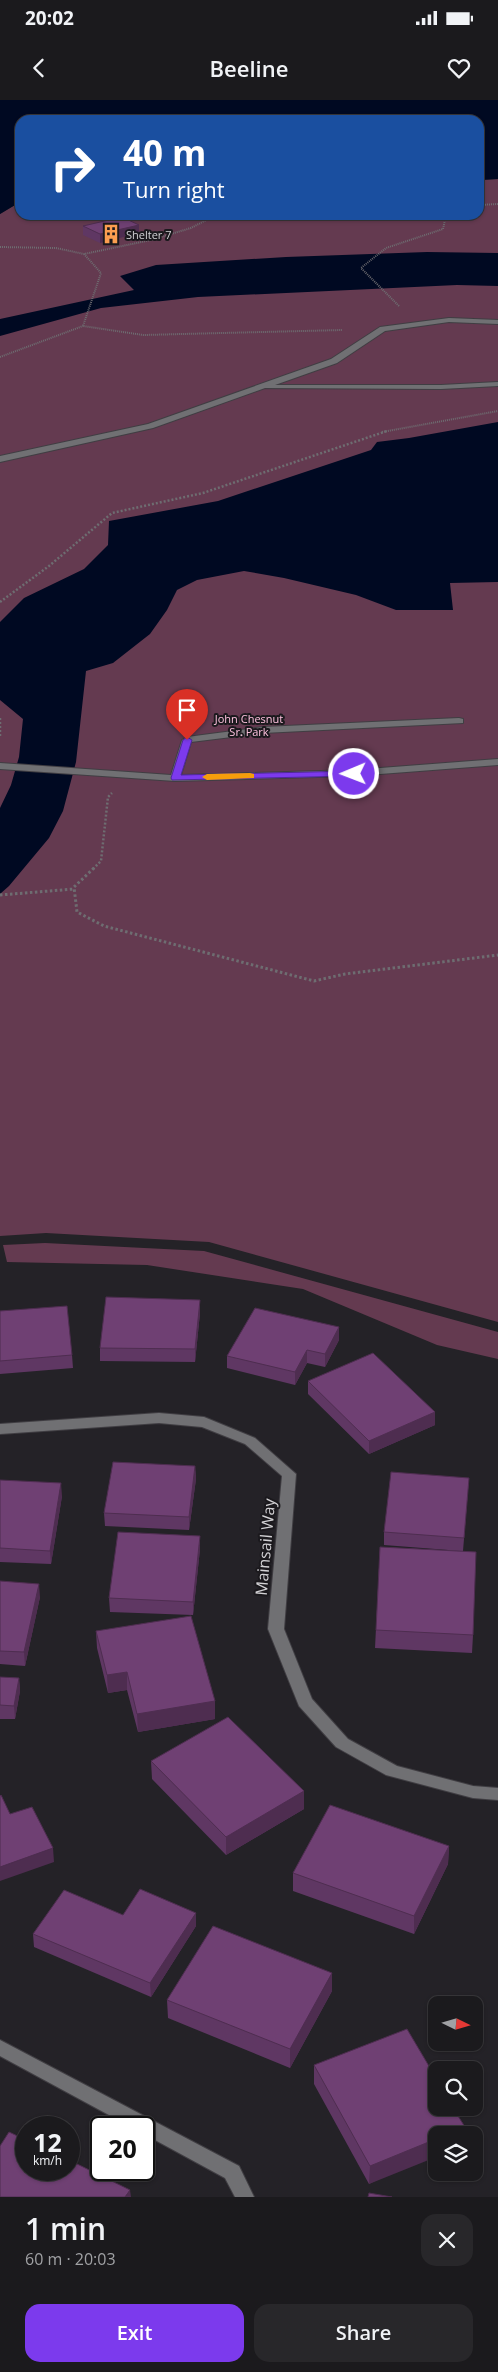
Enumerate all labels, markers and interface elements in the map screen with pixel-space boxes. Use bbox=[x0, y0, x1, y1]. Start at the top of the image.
text: 20:02 bbox=[25, 5, 74, 31]
text: Beeline bbox=[210, 53, 288, 83]
icon: back bbox=[25, 54, 53, 82]
icon: heart bbox=[445, 54, 473, 82]
text: 40 m bbox=[123, 129, 206, 176]
icon: right bbox=[40, 135, 105, 200]
text: Turn right bbox=[123, 174, 225, 204]
building icon: Shelter 7 bbox=[100, 223, 122, 245]
place label: Shelter 7 bbox=[126, 227, 171, 242]
pin bbox=[166, 689, 208, 740]
icon: arrive bbox=[173, 696, 201, 724]
park label: John Chesnut Sr. Park bbox=[214, 711, 283, 739]
position arrow bbox=[327, 747, 379, 799]
street label: Mainsail Way bbox=[250, 1496, 280, 1597]
north arrow bbox=[428, 1996, 482, 2051]
map controls bbox=[428, 1996, 483, 2181]
button: search bbox=[428, 2061, 483, 2116]
speed limit sign: 20 bbox=[90, 2116, 155, 2181]
text: 12 bbox=[33, 2125, 62, 2159]
button: layers bbox=[428, 2126, 483, 2181]
text: km/h bbox=[33, 2152, 62, 2169]
text: 1 min bbox=[25, 2208, 106, 2249]
button: close bbox=[421, 2214, 473, 2266]
text: 60 m · 20:03 bbox=[25, 2248, 116, 2270]
button: Exit bbox=[25, 2304, 244, 2362]
button: Share bbox=[254, 2304, 473, 2362]

